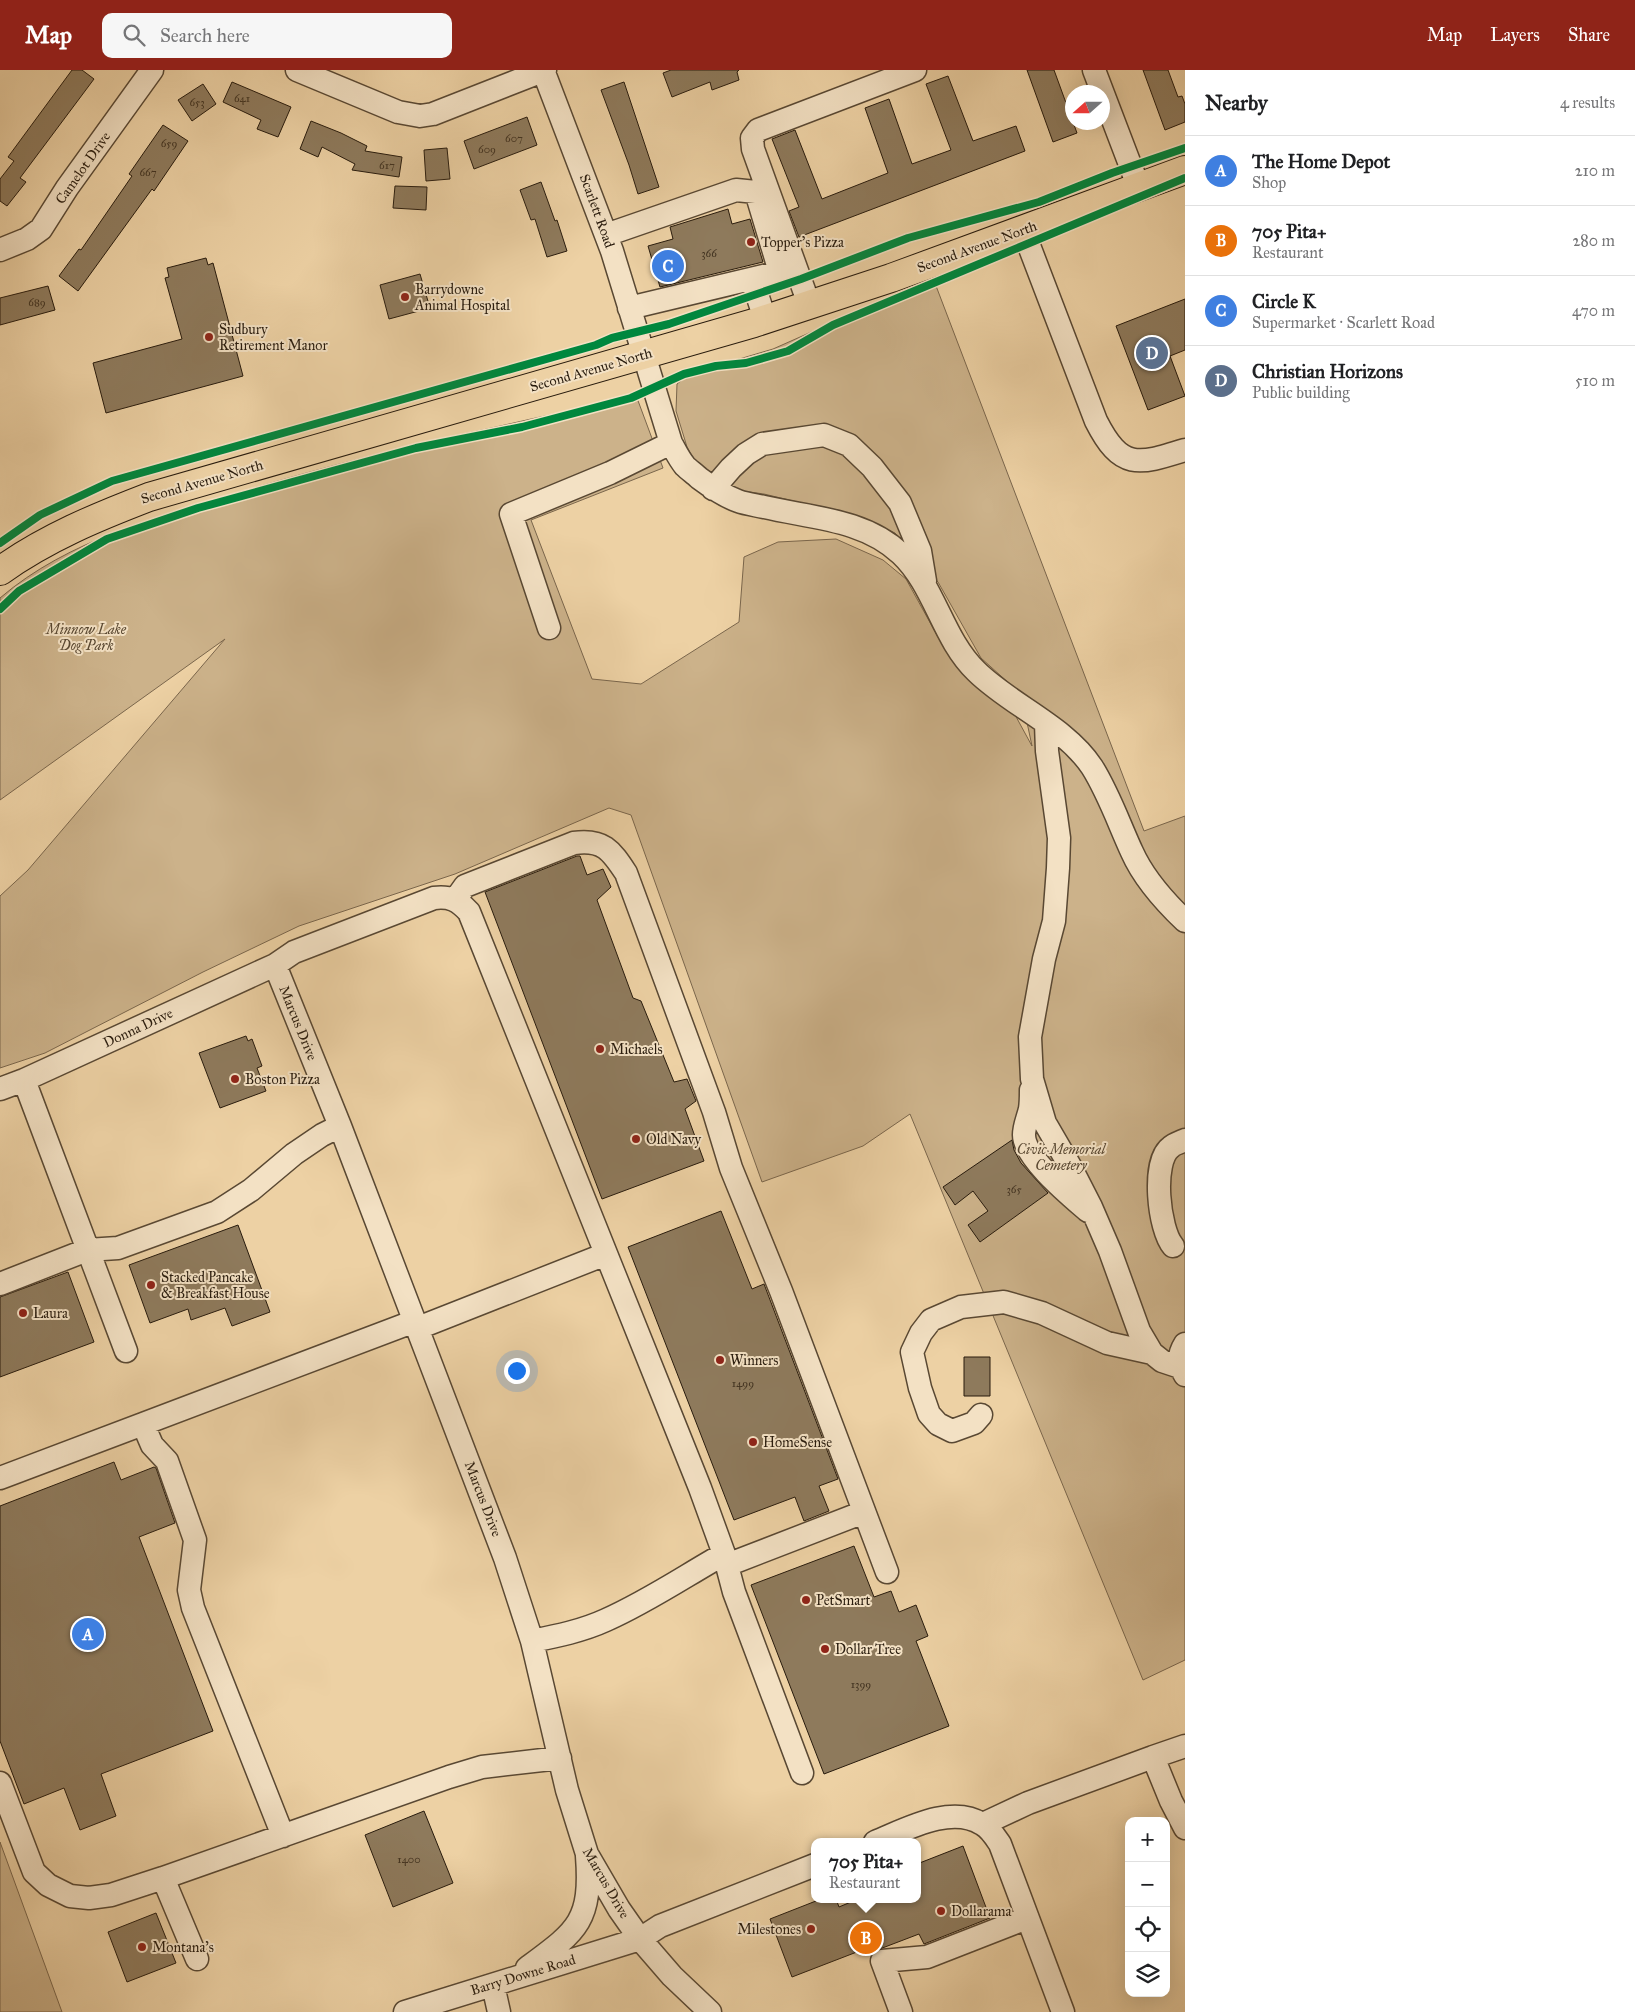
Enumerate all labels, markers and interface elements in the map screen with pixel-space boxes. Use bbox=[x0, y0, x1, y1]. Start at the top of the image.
search box bbox=[102, 13, 452, 58]
text: Map bbox=[25, 20, 72, 50]
icon: search bbox=[120, 21, 148, 49]
text: Search here bbox=[160, 24, 250, 47]
text: Map bbox=[1427, 24, 1462, 46]
text: Layers bbox=[1490, 24, 1540, 46]
text: Share bbox=[1568, 24, 1610, 46]
north arrow bbox=[1065, 85, 1110, 130]
text: Nearby bbox=[1205, 90, 1268, 116]
house number: 641 bbox=[234, 92, 250, 105]
text: 4 results bbox=[1560, 93, 1615, 112]
house number: 653 bbox=[189, 96, 205, 109]
street label: Camelot Drive bbox=[52, 128, 114, 207]
house number: 607 bbox=[505, 132, 523, 145]
house number: 659 bbox=[161, 137, 177, 150]
house number: 609 bbox=[478, 143, 496, 156]
text: The Home Depot bbox=[1252, 150, 1390, 173]
house number: 617 bbox=[379, 159, 395, 172]
text: A bbox=[1216, 161, 1226, 180]
text: 210 m bbox=[1575, 161, 1615, 180]
house number: 667 bbox=[139, 166, 157, 179]
street label: Scarlett Road bbox=[576, 172, 618, 250]
text: Shop bbox=[1252, 173, 1286, 192]
street label: Second Avenue North bbox=[915, 217, 1039, 277]
text: 705 Pita+ bbox=[1252, 220, 1326, 243]
text: B bbox=[1216, 231, 1226, 250]
text: 280 m bbox=[1572, 231, 1615, 250]
place label: Topper's Pizza bbox=[761, 234, 844, 251]
marker: Topper's Pizza bbox=[745, 236, 757, 248]
text: Restaurant bbox=[1252, 243, 1324, 262]
pin: C bbox=[652, 247, 684, 285]
house number: 366 bbox=[701, 247, 717, 260]
place label: Barrydowne Animal Hospital bbox=[414, 281, 510, 314]
text: Circle K bbox=[1252, 290, 1316, 313]
marker: Barrydowne Animal Hospital bbox=[399, 291, 411, 303]
house number: 689 bbox=[28, 296, 46, 309]
text: C bbox=[1216, 301, 1226, 320]
text: 470 m bbox=[1572, 301, 1615, 320]
text: Supermarket · Scarlett Road bbox=[1252, 313, 1435, 332]
place label: Sudbury Retirement Manor bbox=[219, 321, 328, 354]
marker: Sudbury Retirement Manor bbox=[203, 331, 215, 343]
pin: D bbox=[1136, 334, 1168, 372]
street label: Second Avenue North bbox=[528, 344, 654, 396]
text: Christian Horizons bbox=[1252, 360, 1403, 383]
text: D bbox=[1215, 371, 1227, 390]
text: 510 m bbox=[1575, 371, 1615, 390]
text: Public building bbox=[1252, 383, 1350, 402]
street label: Second Avenue North bbox=[139, 456, 265, 508]
park label: Minnow Lake Dog Park bbox=[44, 621, 127, 654]
street label: Marcus Drive bbox=[275, 983, 321, 1063]
street label: Donna Drive bbox=[101, 1004, 176, 1051]
place label: Michaels bbox=[610, 1041, 663, 1058]
marker: Michaels bbox=[594, 1043, 606, 1055]
place label: Boston Pizza bbox=[245, 1071, 320, 1088]
marker: Boston Pizza bbox=[229, 1073, 241, 1085]
place label: Old Navy bbox=[646, 1131, 702, 1148]
marker: Old Navy bbox=[630, 1133, 642, 1145]
park label: Civic Memorial Cemetery bbox=[1017, 1141, 1106, 1174]
house number: 365 bbox=[1006, 1183, 1022, 1196]
place label: Stacked Pancake & Breakfast House bbox=[161, 1269, 270, 1302]
marker: Stacked Pancake & Breakfast House bbox=[145, 1279, 157, 1291]
place label: Laura bbox=[33, 1305, 68, 1322]
marker: Laura bbox=[17, 1307, 29, 1319]
place label: Winners bbox=[730, 1352, 778, 1369]
marker: Winners bbox=[714, 1354, 726, 1366]
your location bbox=[504, 1358, 530, 1384]
house number: 1499 bbox=[732, 1377, 754, 1390]
place label: HomeSense bbox=[763, 1434, 832, 1451]
marker: HomeSense bbox=[747, 1436, 759, 1448]
street label: Marcus Drive bbox=[461, 1459, 505, 1539]
place label: PetSmart bbox=[816, 1592, 870, 1609]
marker: PetSmart bbox=[800, 1594, 812, 1606]
pin: A bbox=[72, 1615, 104, 1653]
place label: Dollar Tree bbox=[835, 1641, 901, 1658]
marker: Dollar Tree bbox=[819, 1643, 831, 1655]
house number: 1399 bbox=[851, 1678, 871, 1691]
map controls bbox=[1125, 1817, 1170, 1997]
button: + bbox=[1125, 1817, 1170, 1862]
popup bbox=[811, 1838, 921, 1903]
street label: Marcus Drive bbox=[579, 1844, 633, 1922]
text: 705 Pita+ bbox=[829, 1850, 903, 1873]
house number: 1400 bbox=[397, 1853, 421, 1866]
button: − bbox=[1125, 1862, 1170, 1907]
text: Restaurant bbox=[829, 1873, 900, 1892]
place label: Dollarama bbox=[951, 1903, 1012, 1920]
marker: Dollarama bbox=[935, 1905, 947, 1917]
button: locate bbox=[1125, 1907, 1170, 1952]
pin: B bbox=[850, 1919, 882, 1957]
place label: Milestones bbox=[737, 1921, 801, 1938]
marker: Milestones bbox=[805, 1923, 817, 1935]
place label: Montana's bbox=[152, 1939, 214, 1956]
marker: Montana's bbox=[136, 1941, 148, 1953]
street label: Barry Downe Road bbox=[468, 1951, 578, 1999]
button: layers bbox=[1125, 1952, 1170, 1997]

